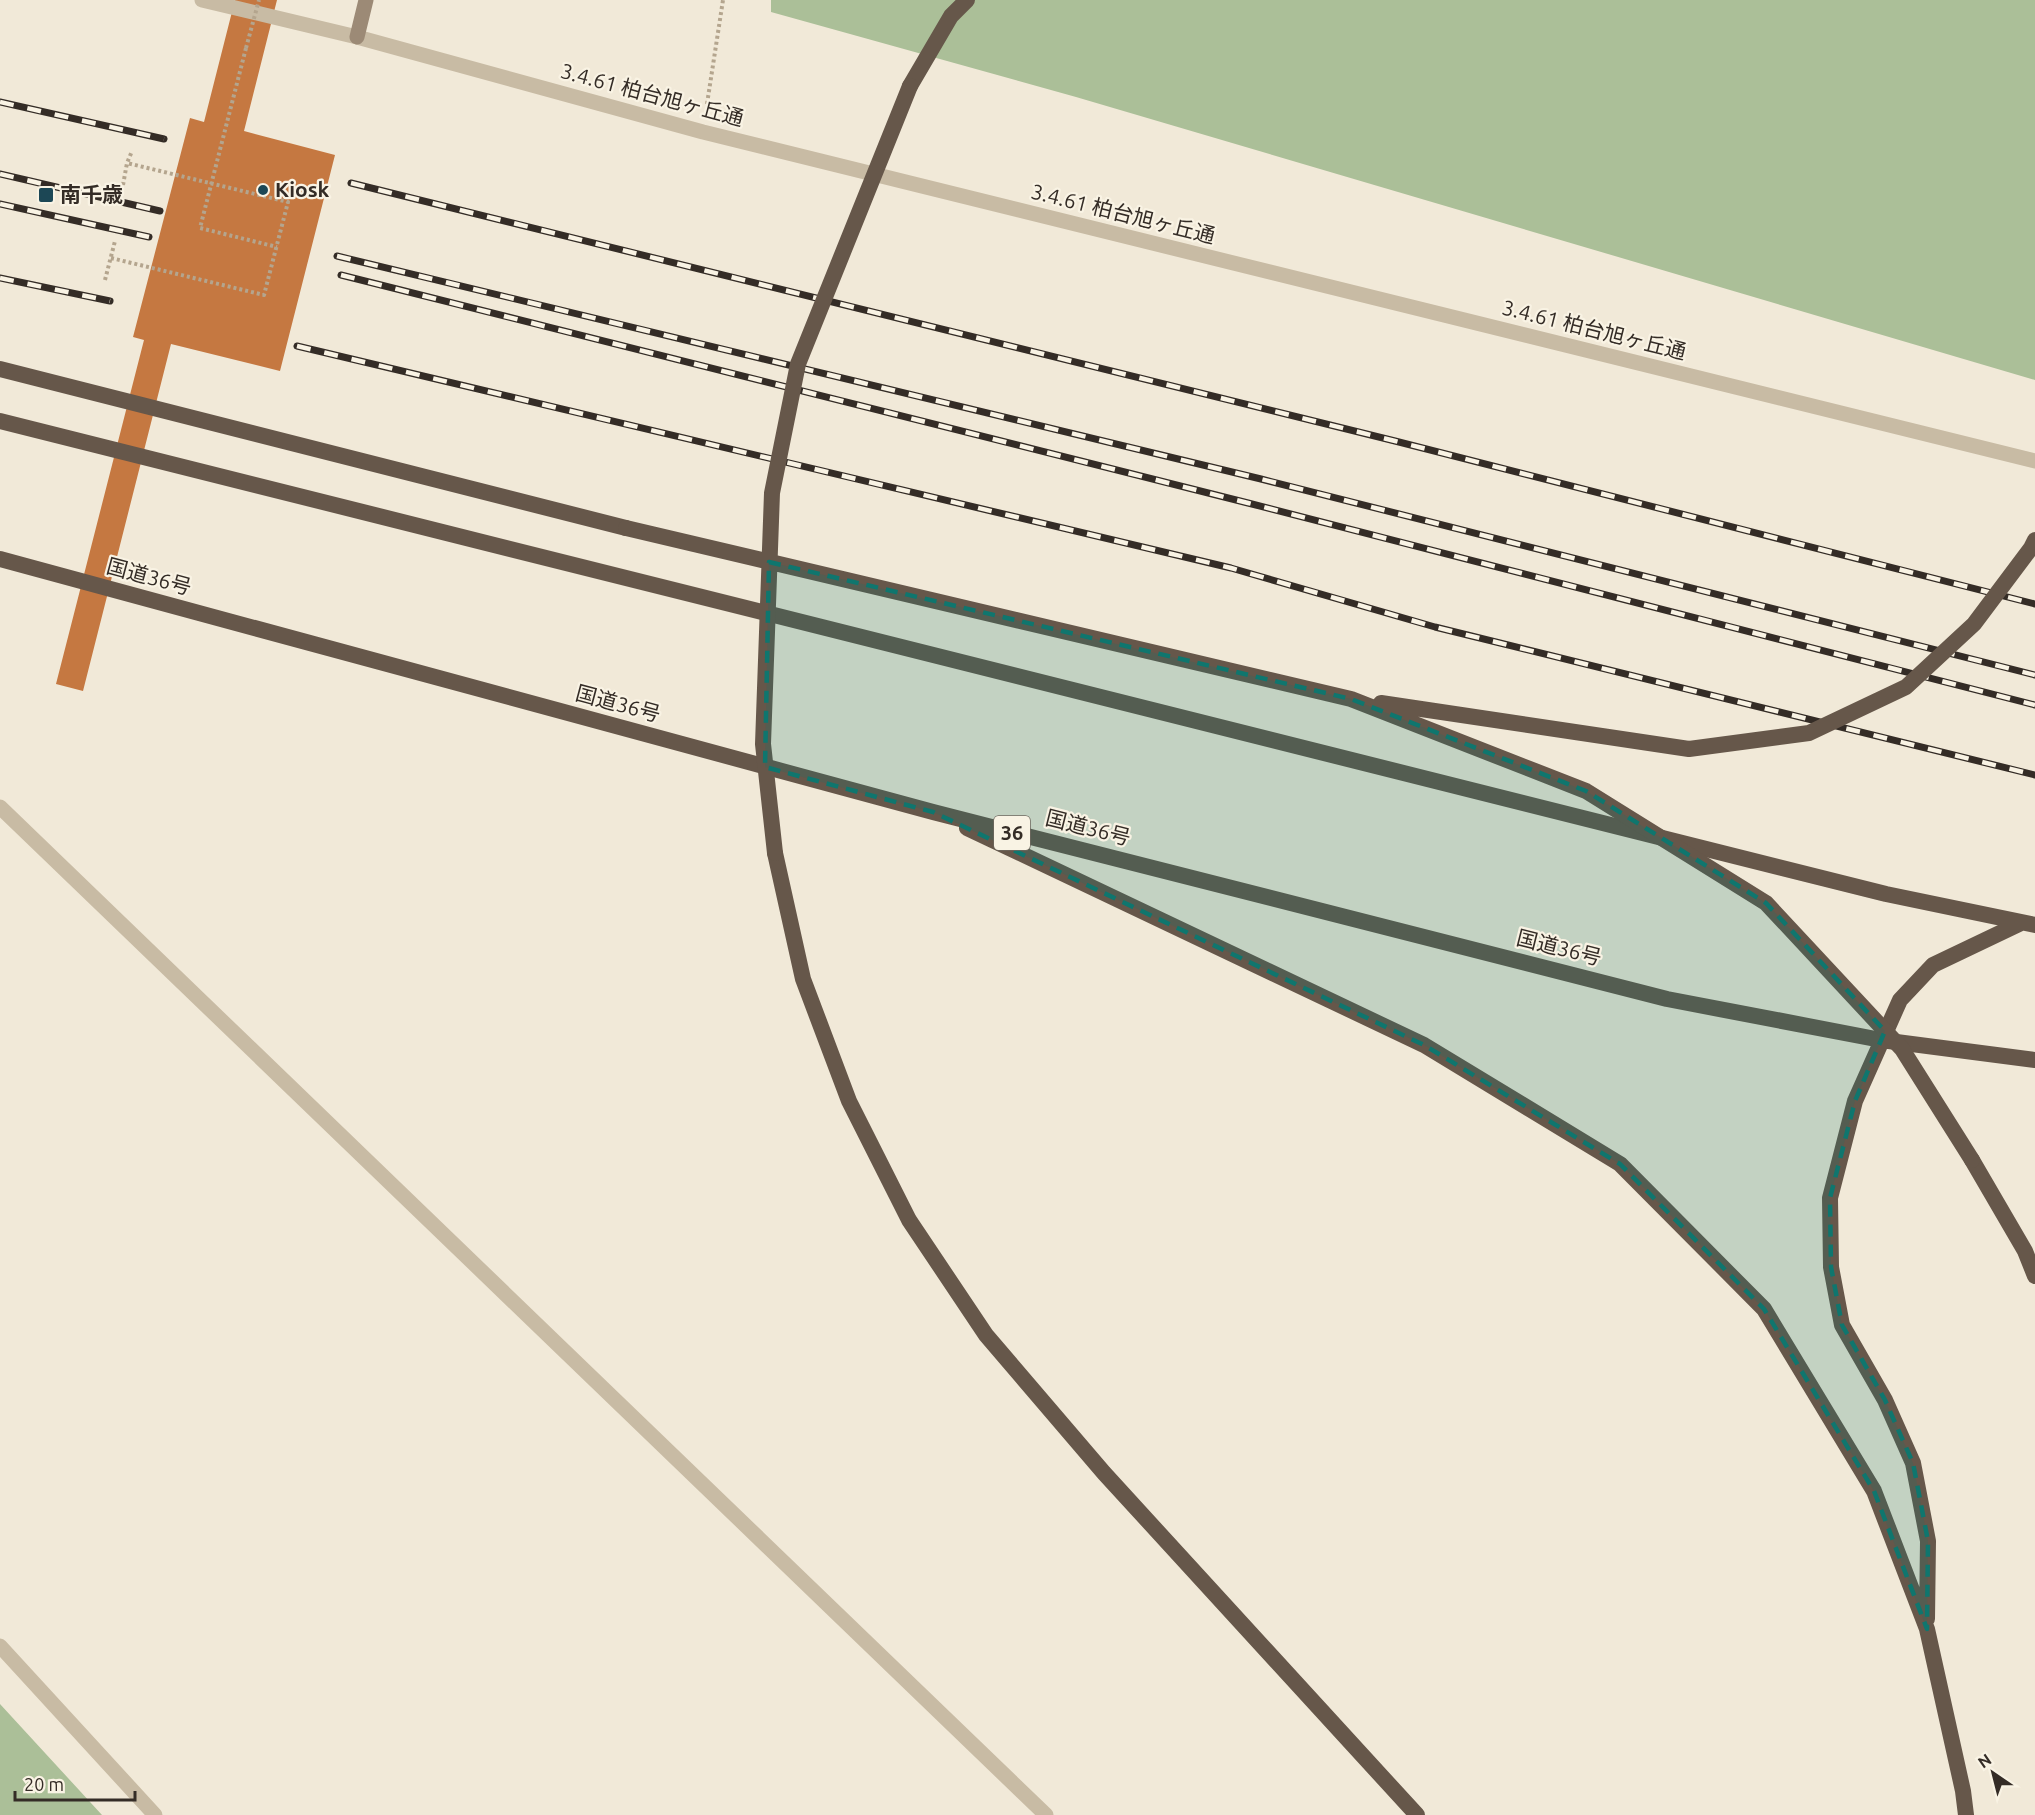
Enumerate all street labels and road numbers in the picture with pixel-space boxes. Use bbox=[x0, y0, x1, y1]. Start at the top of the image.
street label: 3.4.61 柏台旭ヶ丘通 bbox=[558, 58, 746, 130]
street label: 3.4.61 柏台旭ヶ丘通 bbox=[1029, 179, 1218, 247]
street label: 3.4.61 柏台旭ヶ丘通 bbox=[1500, 295, 1689, 363]
street label: 国道36号 bbox=[104, 553, 194, 599]
street label: 国道36号 bbox=[573, 680, 663, 726]
street label: 国道36号 bbox=[1043, 805, 1133, 849]
road number: 36 bbox=[994, 816, 1030, 850]
street label: 国道36号 bbox=[1514, 925, 1604, 969]

